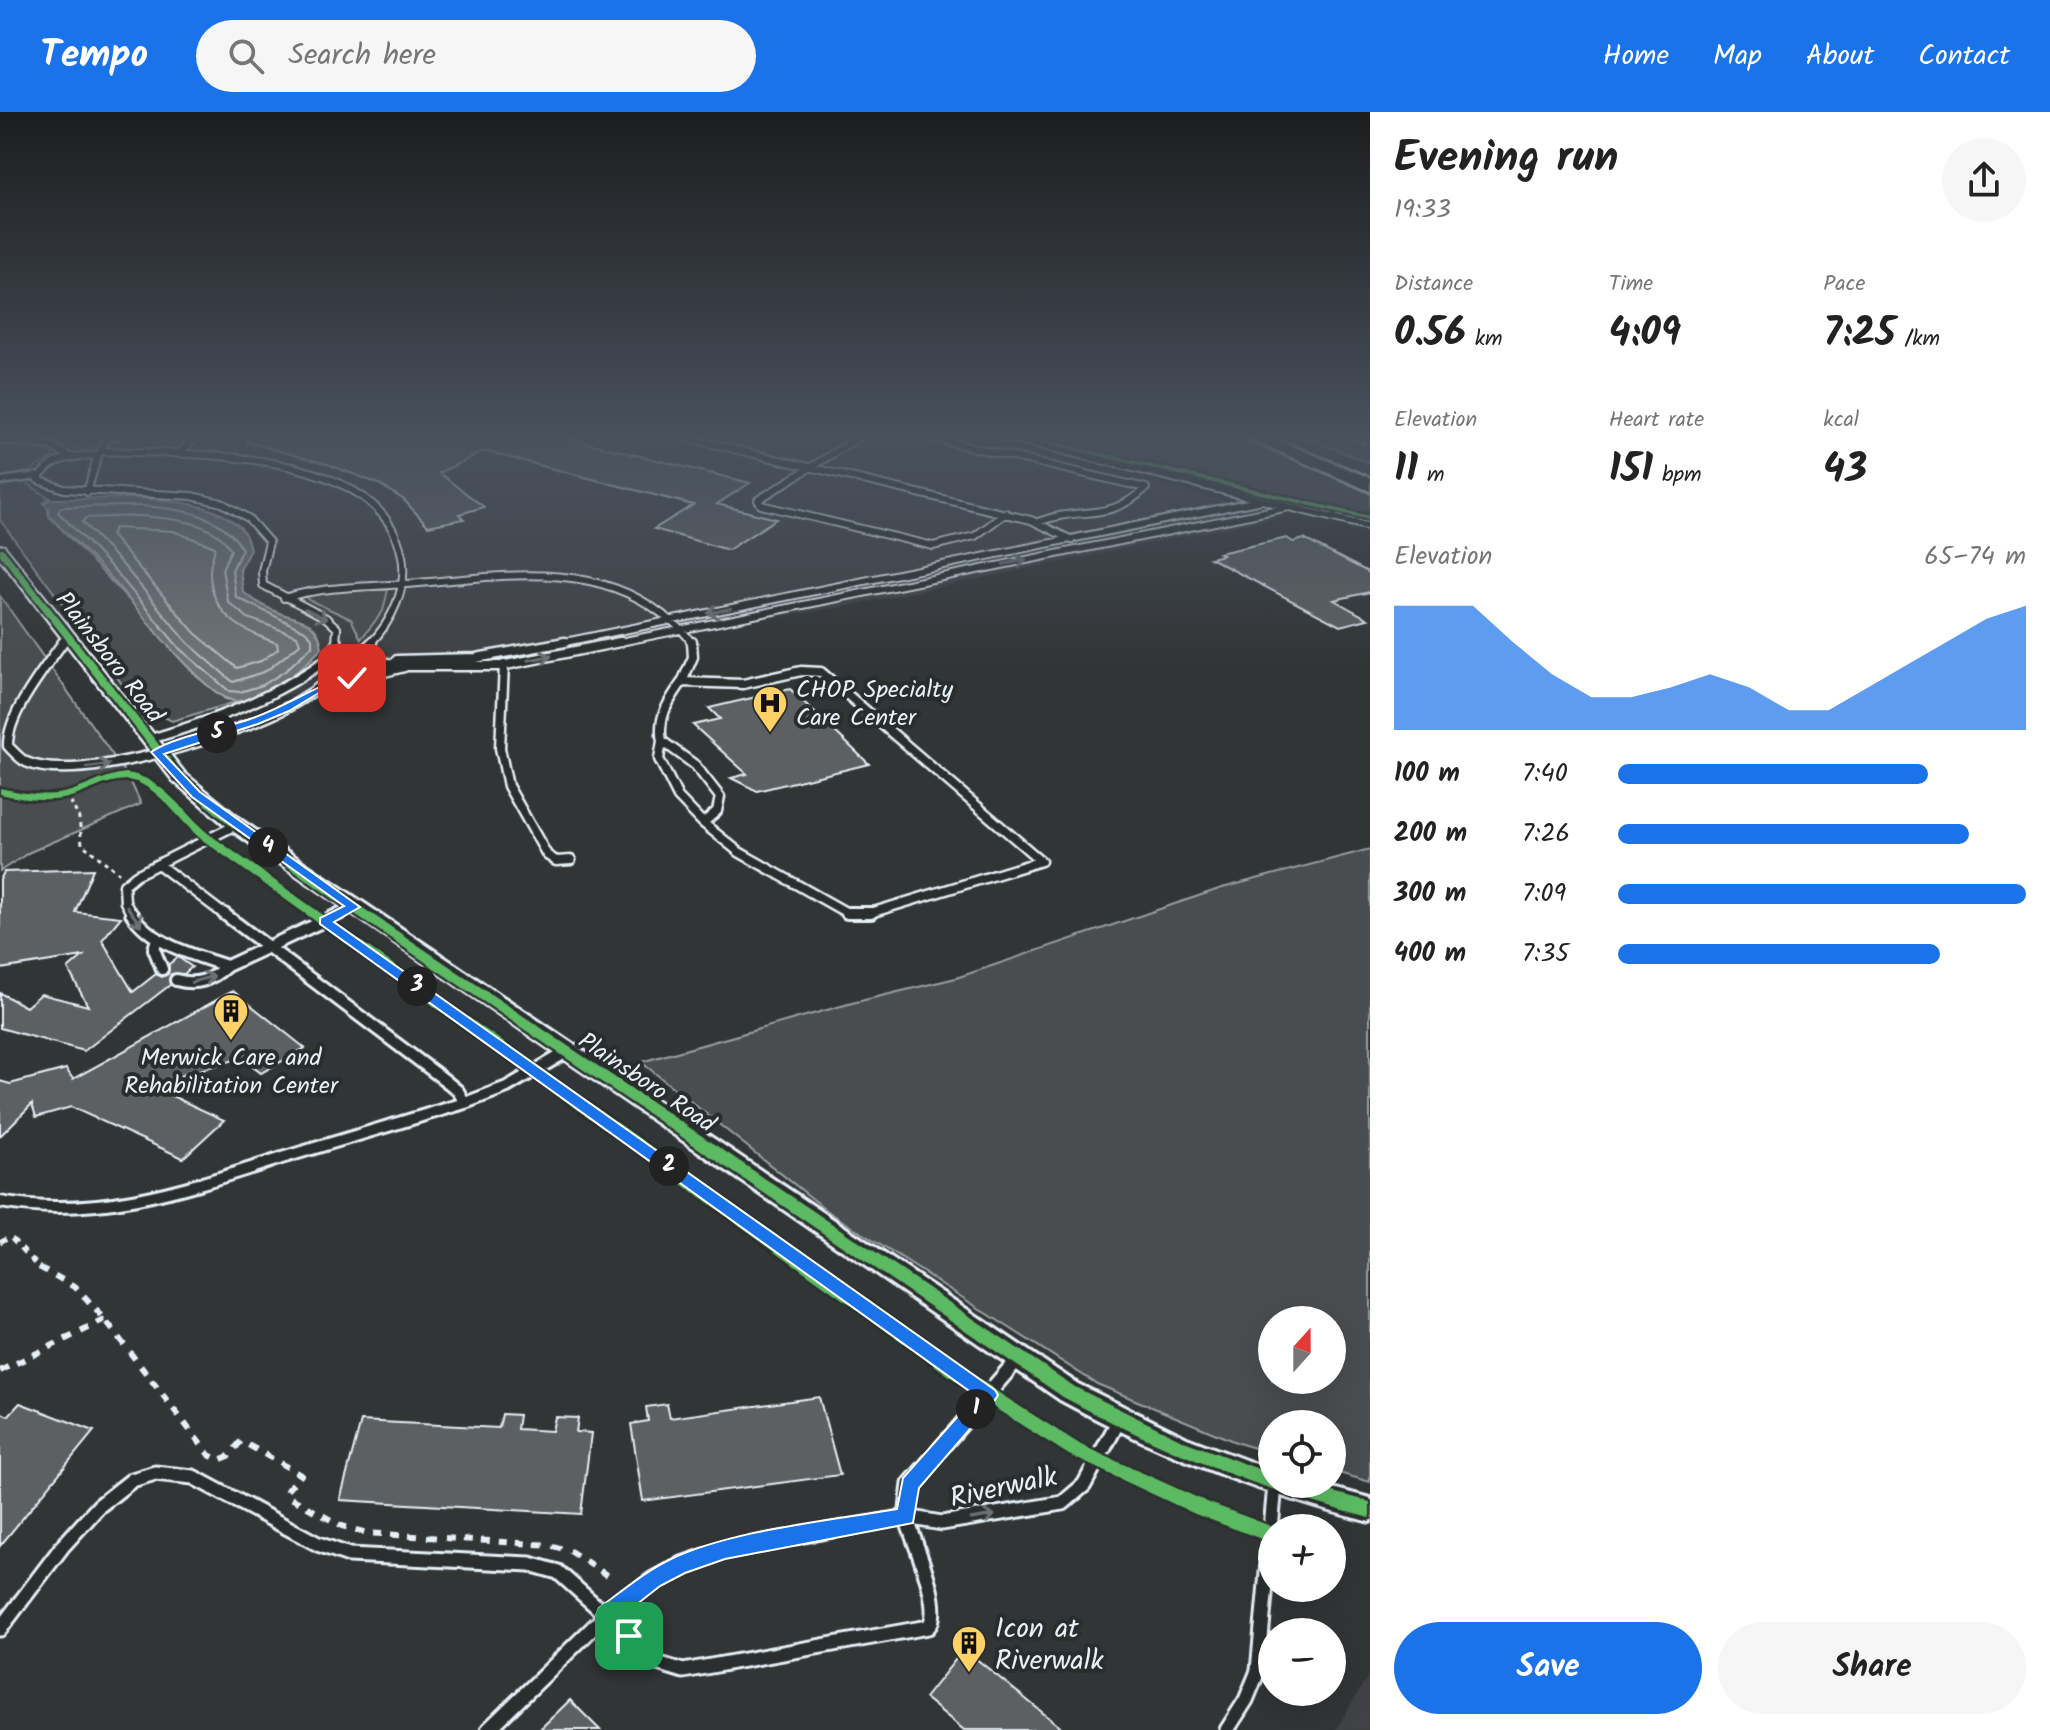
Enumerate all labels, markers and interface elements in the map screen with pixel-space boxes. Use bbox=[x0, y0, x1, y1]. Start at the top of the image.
search box bbox=[196, 20, 756, 92]
text: Tempo bbox=[40, 26, 148, 86]
text: Search here bbox=[288, 32, 436, 80]
icon: search bbox=[224, 34, 268, 78]
text: Home bbox=[1603, 34, 1669, 79]
text: Map bbox=[1713, 34, 1762, 79]
text: About bbox=[1806, 34, 1874, 79]
text: Contact bbox=[1918, 34, 2010, 79]
text: Evening run bbox=[1394, 124, 1618, 194]
button: share bbox=[1942, 138, 2026, 222]
text: 19:33 bbox=[1394, 189, 1451, 231]
text: Distance bbox=[1394, 267, 1473, 302]
text: Time bbox=[1609, 267, 1653, 302]
text: Pace bbox=[1823, 267, 1865, 302]
text: 0.56 bbox=[1394, 302, 1466, 366]
text: 4:09 bbox=[1609, 302, 1681, 366]
text: 7:25 bbox=[1823, 302, 1896, 366]
text: km bbox=[1466, 322, 1503, 357]
text: /km bbox=[1896, 322, 1940, 357]
text: Elevation bbox=[1394, 403, 1477, 438]
text: Heart rate bbox=[1609, 403, 1704, 438]
text: kcal bbox=[1823, 403, 1859, 438]
text: 11 bbox=[1394, 438, 1418, 502]
text: 151 bbox=[1609, 438, 1653, 502]
text: 43 bbox=[1823, 438, 1867, 502]
text: m bbox=[1418, 458, 1445, 493]
text: bpm bbox=[1653, 458, 1701, 493]
text: Elevation bbox=[1394, 536, 1492, 578]
text: 65–74 m bbox=[1924, 536, 2026, 578]
one-way arrow bbox=[1002, 554, 1027, 569]
street label: Plainsboro Road bbox=[45, 583, 174, 733]
one-way arrow bbox=[707, 604, 732, 619]
one-way arrow bbox=[303, 606, 327, 622]
pin bbox=[318, 644, 386, 712]
one-way arrow bbox=[527, 649, 553, 664]
icon: check bbox=[330, 656, 374, 700]
place label: CHOP Specialty Care Center bbox=[796, 671, 954, 738]
hospital icon: CHOP Specialty Care Center bbox=[751, 684, 789, 734]
pin: 5 bbox=[197, 713, 237, 753]
text: 5 bbox=[211, 715, 223, 750]
text: 100 m bbox=[1394, 753, 1460, 795]
text: 7:40 bbox=[1522, 753, 1568, 795]
one-way arrow bbox=[85, 758, 110, 773]
text: 200 m bbox=[1394, 813, 1467, 855]
text: 7:26 bbox=[1522, 813, 1570, 855]
pin: 4 bbox=[248, 827, 288, 867]
text: 4 bbox=[262, 829, 274, 864]
text: 300 m bbox=[1394, 873, 1466, 915]
text: 7:09 bbox=[1522, 873, 1566, 915]
one-way arrow bbox=[126, 904, 143, 926]
text: 400 m bbox=[1394, 933, 1466, 975]
text: 7:35 bbox=[1522, 933, 1569, 975]
pin: 3 bbox=[397, 966, 437, 1006]
text: 3 bbox=[411, 968, 423, 1003]
one-way arrow bbox=[190, 971, 215, 986]
building icon: Merwick Care and Rehabilitation Center bbox=[212, 992, 250, 1042]
street label: Plainsboro Road bbox=[569, 1023, 724, 1144]
place label: Merwick Care and Rehabilitation Center bbox=[124, 1039, 340, 1106]
pin: 2 bbox=[649, 1146, 689, 1186]
text: 2 bbox=[663, 1148, 675, 1183]
north arrow bbox=[1258, 1306, 1346, 1394]
map controls bbox=[1258, 1306, 1346, 1706]
pin: 1 bbox=[956, 1389, 996, 1429]
text: 1 bbox=[973, 1391, 979, 1426]
button: locate bbox=[1258, 1410, 1346, 1498]
street label: Riverwalk bbox=[946, 1455, 1062, 1522]
one-way arrow bbox=[970, 1509, 995, 1524]
button: + bbox=[1258, 1514, 1346, 1602]
pin bbox=[595, 1602, 663, 1670]
place label: Icon at Riverwalk bbox=[995, 1607, 1105, 1684]
icon: arrive bbox=[607, 1614, 651, 1658]
button: − bbox=[1258, 1618, 1346, 1706]
button: Save bbox=[1394, 1622, 1702, 1714]
button: Share bbox=[1718, 1622, 2026, 1714]
building icon: Icon at Riverwalk bbox=[950, 1624, 988, 1674]

